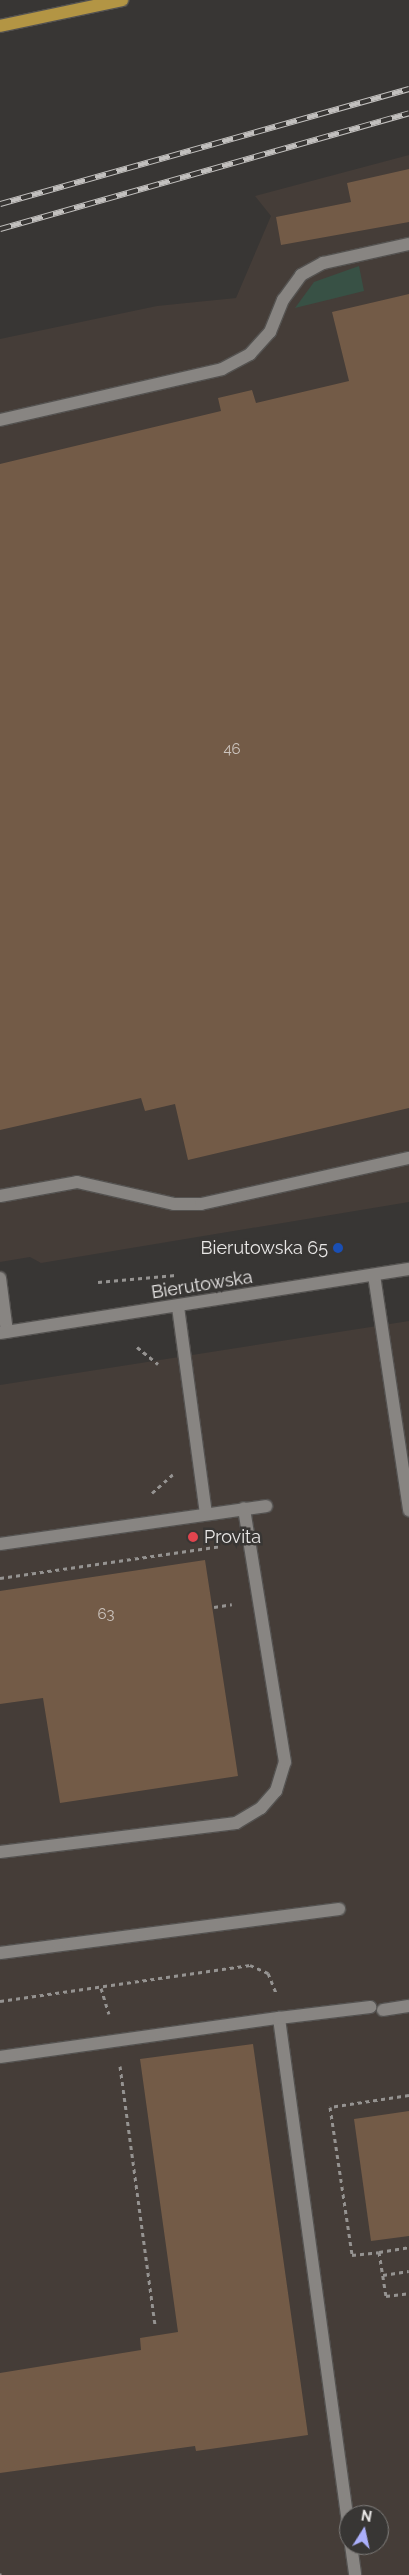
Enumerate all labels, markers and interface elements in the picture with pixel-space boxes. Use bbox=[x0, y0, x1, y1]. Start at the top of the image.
house number: 46 bbox=[223, 741, 241, 759]
place label: Bierutowska 65 bbox=[201, 1237, 328, 1259]
marker: Bierutowska 65 bbox=[332, 1242, 344, 1254]
street label: Bierutowska bbox=[150, 1266, 254, 1304]
place label: Provita bbox=[204, 1526, 261, 1548]
marker: Provita bbox=[186, 1530, 200, 1544]
house number: 63 bbox=[97, 1606, 115, 1624]
north arrow bbox=[339, 2505, 389, 2555]
text: N bbox=[360, 2507, 373, 2525]

